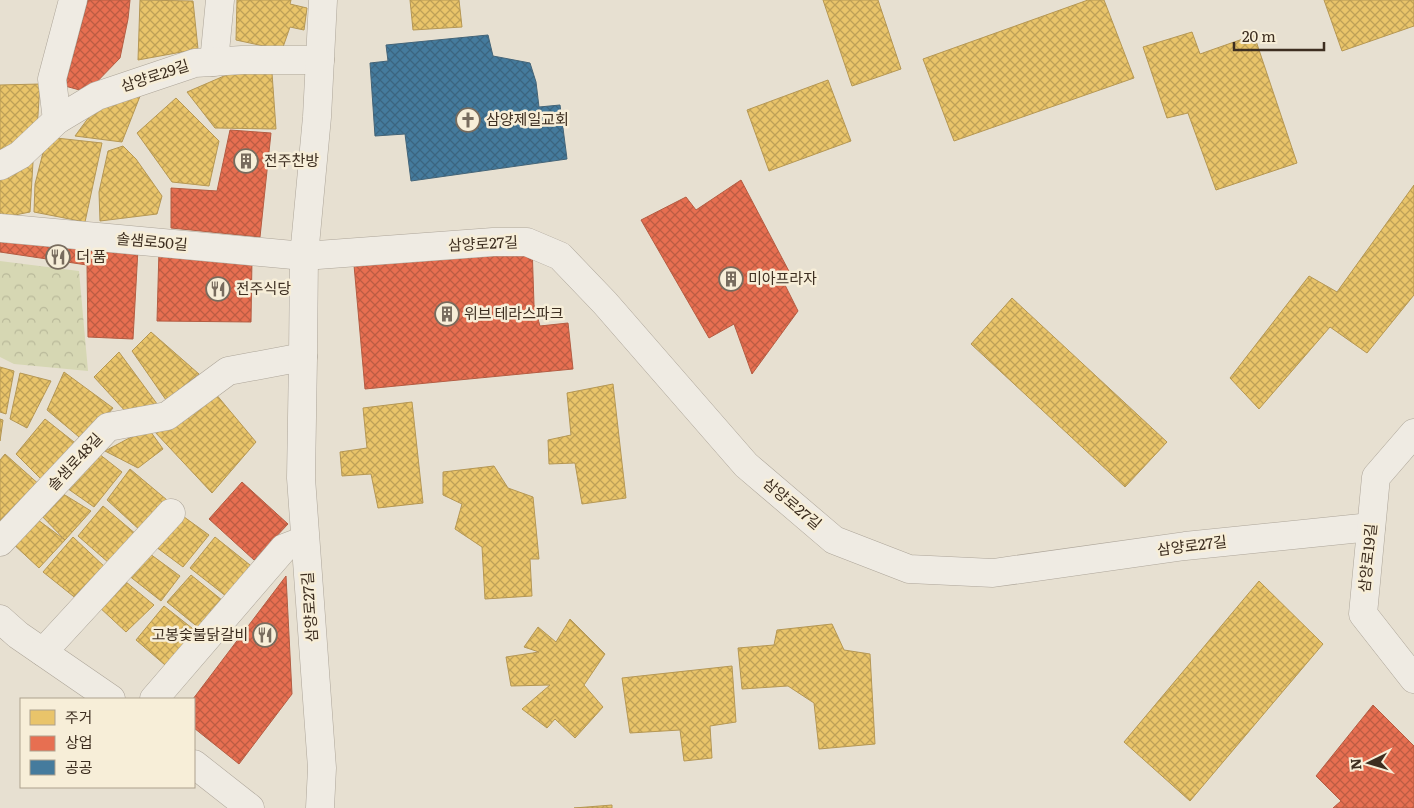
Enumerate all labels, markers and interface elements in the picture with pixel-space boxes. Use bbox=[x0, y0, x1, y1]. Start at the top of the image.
scale bar bbox=[1234, 20, 1324, 52]
text: 20 m bbox=[1242, 24, 1276, 47]
street label: 삼양로29길 bbox=[117, 53, 192, 96]
church icon: 삼양제일교회 bbox=[455, 107, 481, 133]
place label: 삼양제일교회 bbox=[486, 107, 569, 130]
building icon: 전주찬방 bbox=[233, 148, 259, 174]
place label: 전주찬방 bbox=[264, 148, 319, 171]
street label: 솔샘로50길 bbox=[116, 226, 189, 255]
street label: 삼양로27길 bbox=[447, 229, 519, 256]
restaurant icon: 더 품 bbox=[45, 244, 71, 270]
place label: 더 품 bbox=[76, 244, 107, 267]
building icon: 미아프라자 bbox=[718, 266, 744, 292]
place label: 미아프라자 bbox=[748, 266, 817, 289]
restaurant icon: 전주식당 bbox=[205, 276, 231, 302]
place label: 전주식당 bbox=[236, 276, 291, 299]
building icon: 위브 테라스파크 bbox=[434, 301, 460, 327]
place label: 위브 테라스파크 bbox=[464, 301, 564, 324]
street label: 솔샘로48길 bbox=[41, 427, 107, 495]
street label: 삼양로27길 bbox=[759, 471, 827, 534]
street label: 삼양로19길 bbox=[1351, 522, 1382, 593]
street label: 삼양로27길 bbox=[1156, 529, 1228, 560]
street label: 삼양로27길 bbox=[295, 571, 322, 643]
place label: 고봉숯불닭갈비 bbox=[151, 622, 248, 645]
restaurant icon: 고봉숯불닭갈비 bbox=[252, 622, 278, 648]
legend bbox=[20, 698, 195, 788]
text: 주거 bbox=[65, 705, 93, 728]
text: 상업 bbox=[65, 730, 93, 753]
north arrow bbox=[1344, 738, 1394, 788]
text: 공공 bbox=[65, 755, 93, 778]
text: N bbox=[1345, 757, 1366, 771]

